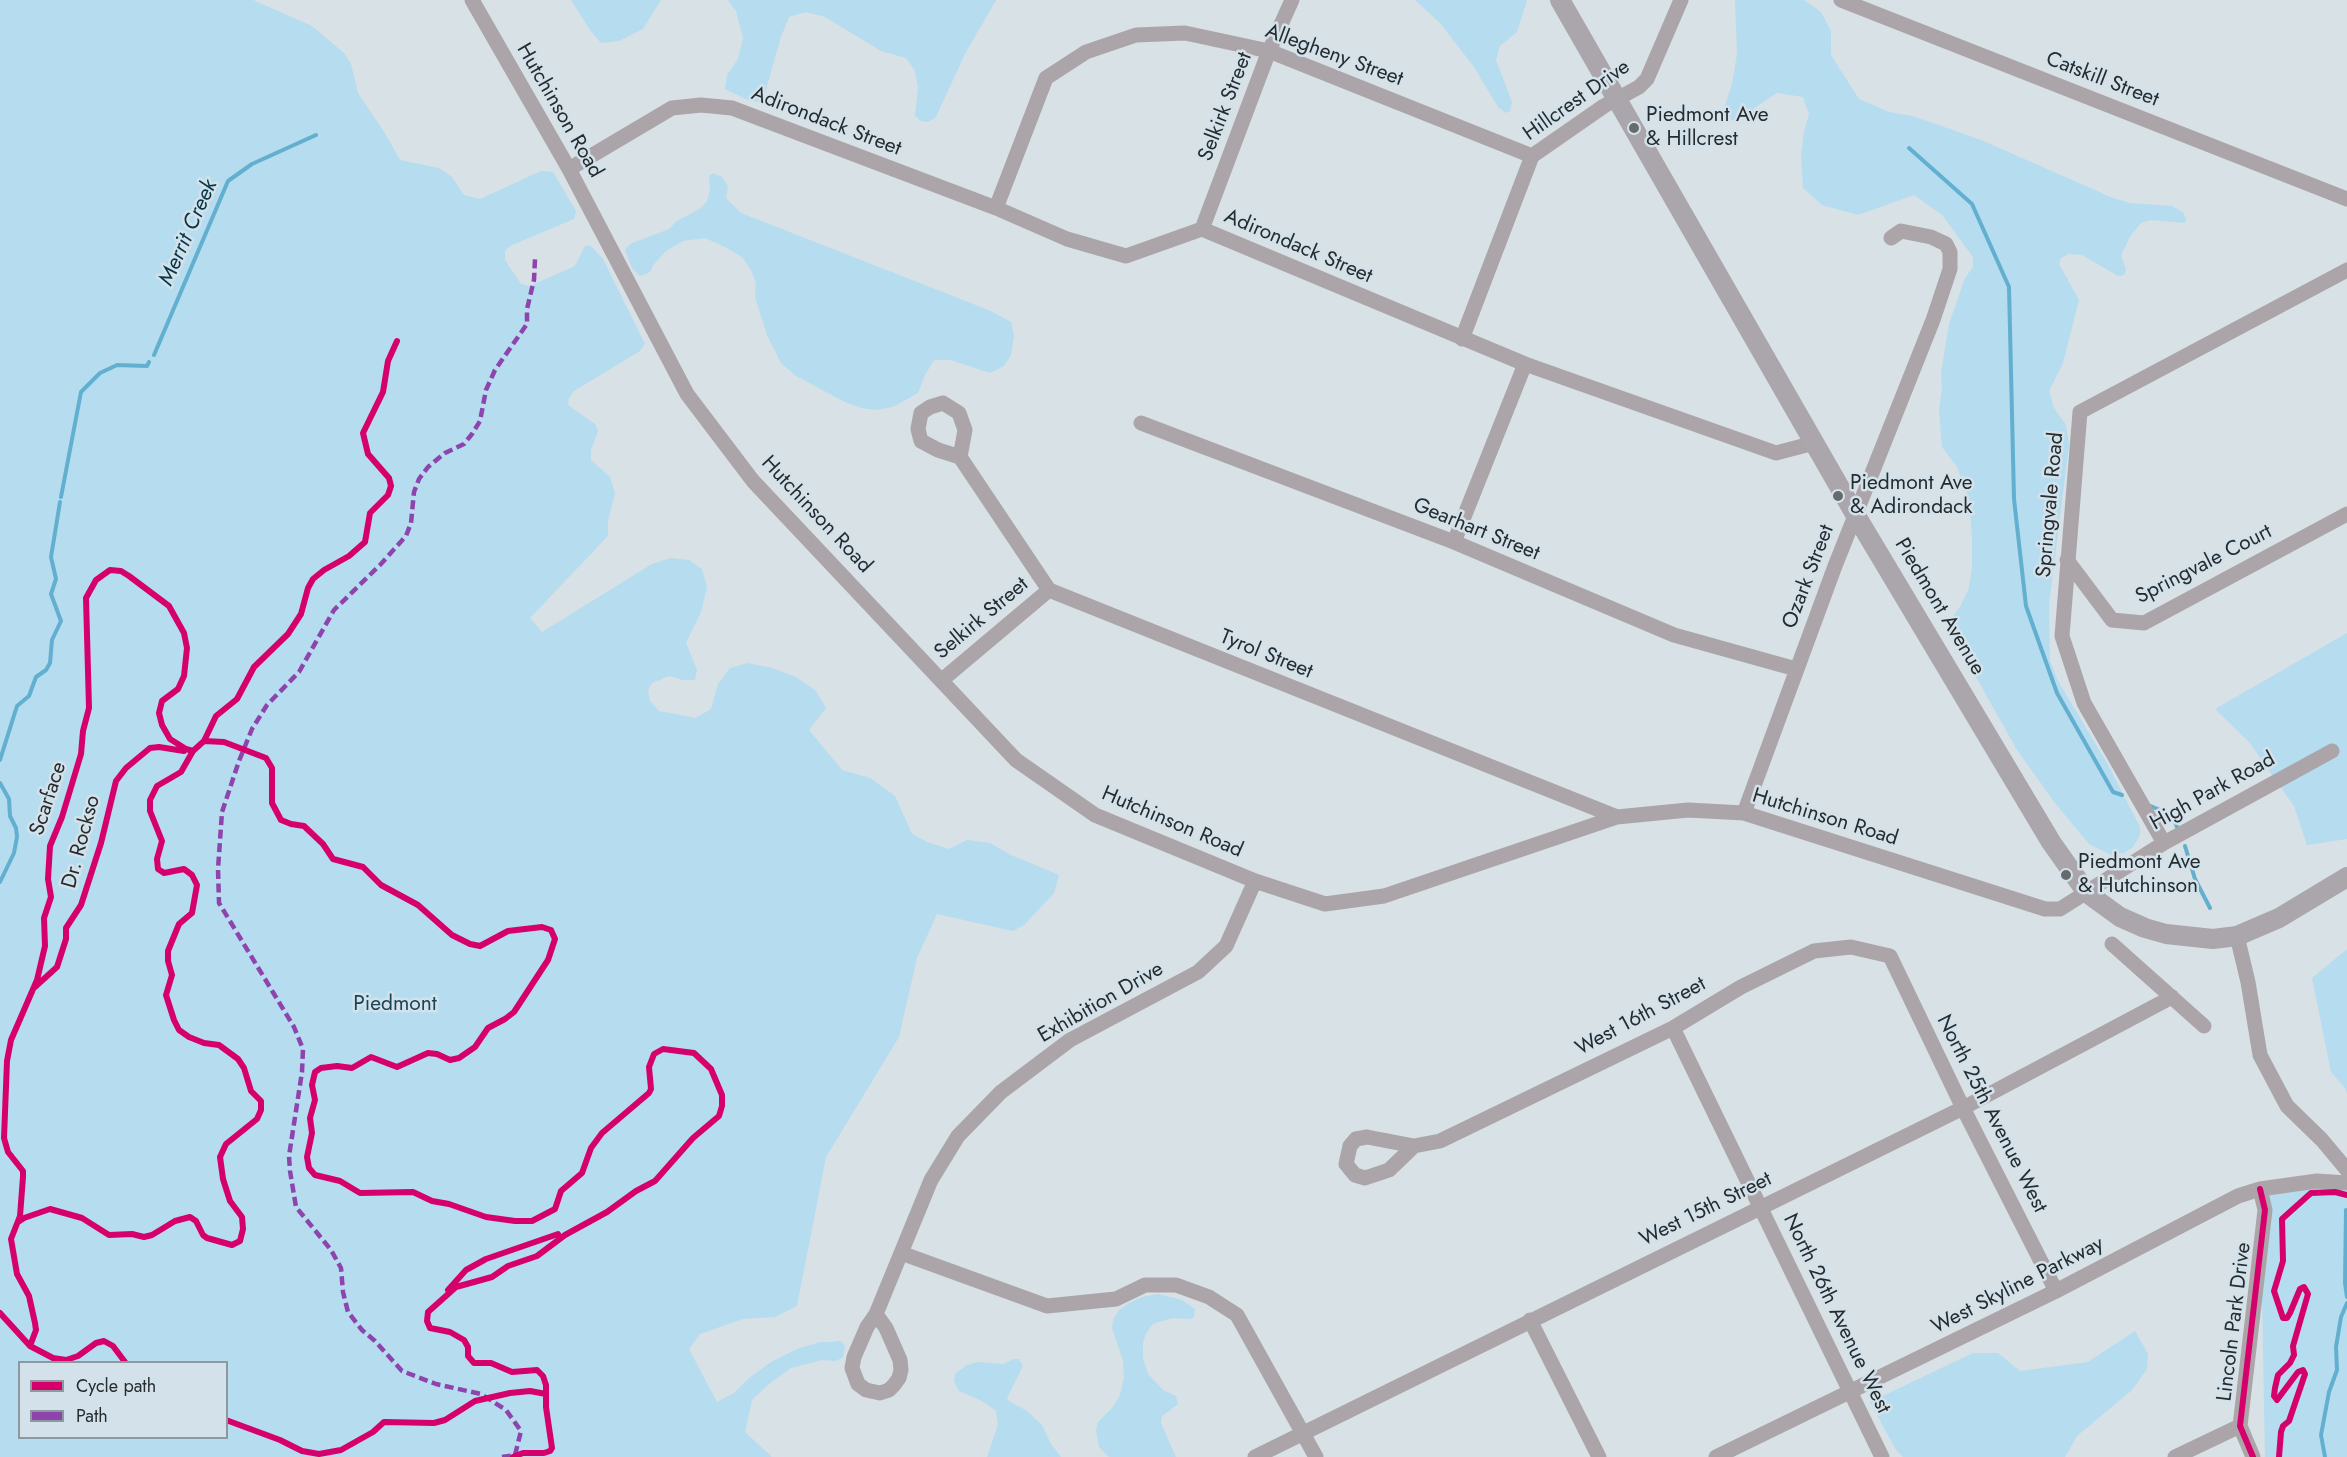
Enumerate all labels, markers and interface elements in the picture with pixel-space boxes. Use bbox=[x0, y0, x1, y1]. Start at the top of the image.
street label: Allegheny Street bbox=[1262, 19, 1406, 93]
street label: Hutchinson Road bbox=[510, 39, 608, 183]
street label: Catskill Street bbox=[2042, 47, 2162, 113]
street label: Selkirk Street bbox=[1194, 49, 1258, 165]
street label: Hillcrest Drive bbox=[1519, 55, 1635, 147]
street label: Adirondack Street bbox=[748, 82, 904, 162]
place label: Piedmont Ave & Hillcrest bbox=[1646, 103, 1769, 153]
marker: Piedmont Ave & Hillcrest bbox=[1627, 121, 1641, 135]
water label: Merrit Creek bbox=[154, 176, 224, 290]
street label: Adirondack Street bbox=[1220, 204, 1376, 290]
street label: Springvale Road bbox=[2032, 431, 2070, 579]
street label: Hutchinson Road bbox=[755, 451, 877, 579]
place label: Piedmont Ave & Adirondack bbox=[1850, 471, 1973, 521]
marker: Piedmont Ave & Adirondack bbox=[1831, 489, 1845, 503]
street label: Gearhart Street bbox=[1409, 493, 1543, 567]
street label: Springvale Court bbox=[2132, 520, 2276, 610]
street label: Ozark Street bbox=[1778, 522, 1840, 632]
street label: Piedmont Avenue bbox=[1888, 534, 1990, 680]
street label: Selkirk Street bbox=[930, 572, 1034, 666]
street label: Tyrol Street bbox=[1216, 625, 1316, 685]
street label: High Park Road bbox=[2146, 747, 2280, 837]
street label: Scarface bbox=[25, 759, 73, 839]
street label: Hutchinson Road bbox=[1097, 782, 1247, 864]
street label: Hutchinson Road bbox=[1749, 784, 1901, 852]
street label: Dr. Rockso bbox=[58, 793, 106, 891]
place label: Piedmont Ave & Hutchinson bbox=[2078, 850, 2201, 900]
marker: Piedmont Ave & Hutchinson bbox=[2059, 868, 2073, 882]
street label: Exhibition Drive bbox=[1034, 957, 1168, 1049]
street label: West 16th Street bbox=[1572, 972, 1710, 1062]
park label: Piedmont bbox=[353, 992, 437, 1018]
street label: North 25th Avenue West bbox=[1930, 1011, 2052, 1217]
street label: West 15th Street bbox=[1636, 1167, 1776, 1253]
street label: North 26th Avenue West bbox=[1777, 1210, 1895, 1418]
street label: West Skyline Parkway bbox=[1928, 1232, 2108, 1340]
street label: Lincoln Park Drive bbox=[2213, 1241, 2257, 1403]
legend bbox=[18, 1361, 228, 1439]
text: Cycle path bbox=[76, 1373, 156, 1399]
text: Path bbox=[76, 1403, 108, 1429]

